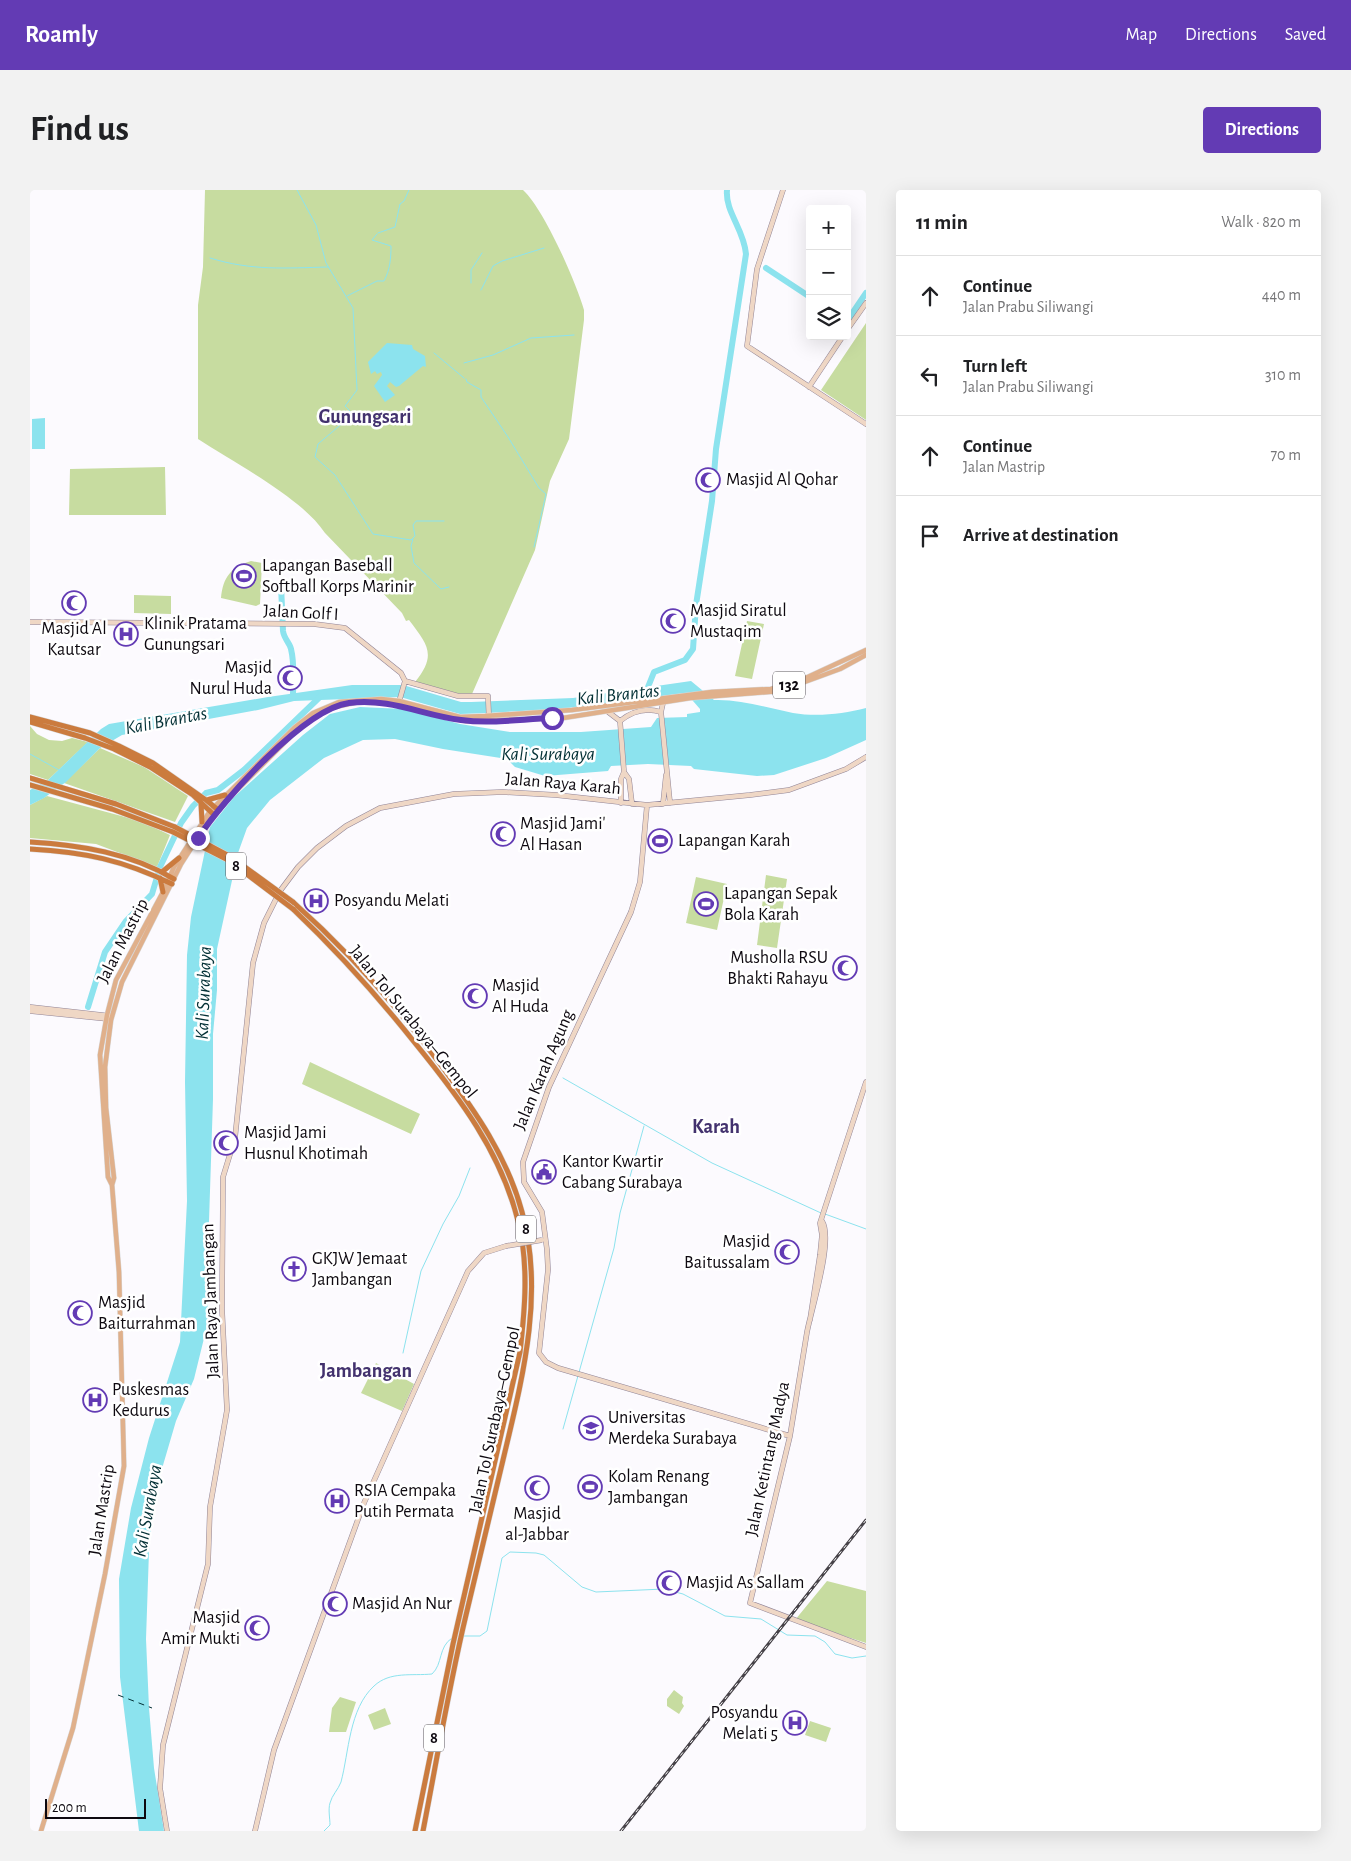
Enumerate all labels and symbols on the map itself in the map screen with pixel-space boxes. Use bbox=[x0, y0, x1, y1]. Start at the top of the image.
district label: Gunungsari bbox=[319, 407, 411, 427]
mosque icon: Masjid Al Qohar bbox=[695, 467, 721, 493]
place label: Masjid Al Qohar bbox=[726, 471, 838, 489]
place label: Lapangan Baseball Softball Korps Marinir bbox=[262, 557, 414, 596]
sports icon: Lapangan Baseball Softball Korps Marinir bbox=[231, 563, 257, 589]
mosque icon: Masjid Al Kautsar bbox=[61, 590, 87, 616]
street label: Jalan Golf I bbox=[263, 602, 339, 624]
place label: Masjid Siratul Mustaqim bbox=[690, 602, 787, 641]
mosque icon: Masjid Siratul Mustaqim bbox=[660, 608, 686, 634]
place label: Klinik Pratama Gunungsari bbox=[144, 615, 247, 654]
place label: Masjid Al Kautsar bbox=[41, 620, 107, 659]
hospital icon: Klinik Pratama Gunungsari bbox=[113, 621, 139, 647]
place label: Masjid Nurul Huda bbox=[190, 659, 272, 698]
mosque icon: Masjid Nurul Huda bbox=[277, 665, 303, 691]
road number: 132 bbox=[773, 672, 805, 698]
water label: Kali Brantas bbox=[576, 681, 660, 709]
water label: Kali Brantas bbox=[124, 704, 208, 738]
route start bbox=[541, 707, 564, 730]
water label: Kali Surabaya bbox=[501, 745, 595, 764]
street label: Jalan Raya Karah bbox=[504, 770, 622, 798]
place label: Masjid Jami' Al Hasan bbox=[520, 815, 606, 854]
mosque icon: Masjid Jami' Al Hasan bbox=[490, 821, 516, 847]
route end bbox=[187, 827, 210, 850]
sports icon: Lapangan Karah bbox=[647, 828, 673, 854]
place label: Lapangan Karah bbox=[678, 832, 790, 850]
road number: 8 bbox=[226, 852, 246, 879]
place label: Lapangan Sepak Bola Karah bbox=[724, 885, 838, 924]
hospital icon: Posyandu Melati bbox=[303, 888, 329, 914]
sports icon: Lapangan Sepak Bola Karah bbox=[693, 891, 719, 917]
place label: Posyandu Melati bbox=[334, 892, 449, 910]
street label: Jalan Mastrip bbox=[94, 896, 152, 986]
street label: Jalan Tol Surabaya–Gempol bbox=[346, 942, 480, 1102]
water label: Kali Surabaya bbox=[193, 946, 215, 1040]
place label: Musholla RSU Bhakti Rahayu bbox=[727, 949, 828, 988]
mosque icon: Musholla RSU Bhakti Rahayu bbox=[832, 955, 858, 981]
place label: Masjid Al Huda bbox=[492, 977, 549, 1016]
mosque icon: Masjid Al Huda bbox=[462, 983, 488, 1009]
street label: Jalan Karah Agung bbox=[511, 1007, 578, 1133]
district label: Karah bbox=[692, 1117, 740, 1137]
place label: Masjid Jami Husnul Khotimah bbox=[244, 1124, 368, 1163]
mosque icon: Masjid Jami Husnul Khotimah bbox=[213, 1130, 239, 1156]
place label: Kantor Kwartir Cabang Surabaya bbox=[562, 1153, 683, 1192]
public building icon: Kantor Kwartir Cabang Surabaya bbox=[531, 1159, 557, 1185]
road number: 8 bbox=[516, 1216, 536, 1242]
street label: Jalan Raya Jambangan bbox=[199, 1223, 223, 1379]
place label: Masjid Baitussalam bbox=[684, 1233, 770, 1272]
mosque icon: Masjid Baitussalam bbox=[774, 1239, 800, 1265]
place label: GKJW Jemaat Jambangan bbox=[312, 1250, 408, 1289]
church icon: GKJW Jemaat Jambangan bbox=[281, 1256, 307, 1282]
place label: Masjid Baiturrahman bbox=[98, 1294, 196, 1333]
mosque icon: Masjid Baiturrahman bbox=[67, 1300, 93, 1326]
street label: Jalan Tol Surabaya–Gempol bbox=[466, 1325, 524, 1515]
district label: Jambangan bbox=[320, 1361, 412, 1381]
street label: Jalan Ketintang Madya bbox=[743, 1380, 793, 1538]
place label: Puskesmas Kedurus bbox=[112, 1381, 189, 1420]
hospital icon: Puskesmas Kedurus bbox=[82, 1387, 108, 1413]
place label: Universitas Merdeka Surabaya bbox=[608, 1409, 737, 1448]
school or university icon: Universitas Merdeka Surabaya bbox=[578, 1415, 604, 1441]
street label: Jalan Mastrip bbox=[86, 1463, 118, 1557]
water label: Kali Surabaya bbox=[131, 1463, 165, 1559]
place label: Kolam Renang Jambangan bbox=[608, 1468, 710, 1507]
sports icon: Kolam Renang Jambangan bbox=[577, 1474, 603, 1500]
mosque icon: Masjid al-Jabbar bbox=[524, 1475, 550, 1501]
place label: RSIA Cempaka Putih Permata bbox=[354, 1482, 456, 1521]
hospital icon: RSIA Cempaka Putih Permata bbox=[324, 1488, 350, 1514]
place label: Masjid al-Jabbar bbox=[505, 1505, 569, 1544]
mosque icon: Masjid As Sallam bbox=[656, 1570, 682, 1596]
place label: Masjid As Sallam bbox=[686, 1574, 804, 1592]
mosque icon: Masjid An Nur bbox=[322, 1591, 348, 1617]
place label: Masjid An Nur bbox=[352, 1595, 452, 1613]
place label: Masjid Amir Mukti bbox=[161, 1609, 240, 1648]
mosque icon: Masjid Amir Mukti bbox=[244, 1615, 270, 1641]
place label: Posyandu Melati 5 bbox=[711, 1704, 778, 1743]
hospital icon: Posyandu Melati 5 bbox=[782, 1710, 808, 1736]
road number: 8 bbox=[424, 1725, 444, 1752]
scale bar bbox=[45, 1796, 146, 1819]

